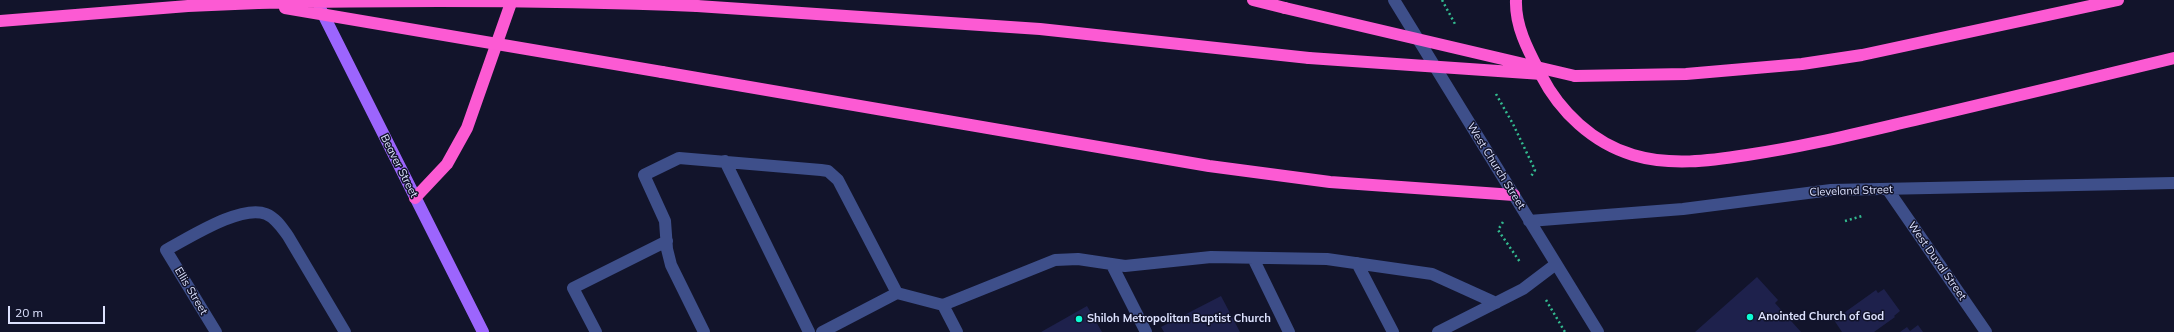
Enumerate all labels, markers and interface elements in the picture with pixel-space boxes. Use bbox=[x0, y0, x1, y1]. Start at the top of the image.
street label: West Church Street bbox=[1464, 120, 1528, 212]
street label: Beaver Street bbox=[377, 132, 421, 200]
street label: Cleveland Street bbox=[1809, 183, 1893, 199]
street label: West Duval Street bbox=[1905, 219, 1969, 303]
street label: Ellis Street bbox=[172, 265, 210, 317]
scale bar bbox=[10, 298, 107, 324]
text: 20 m bbox=[15, 305, 43, 320]
place label: Anointed Church of God bbox=[1758, 310, 1884, 324]
place label: Shiloh Metropolitan Baptist Church bbox=[1087, 312, 1271, 326]
marker: Anointed Church of God bbox=[1745, 312, 1755, 322]
marker: Shiloh Metropolitan Baptist Church bbox=[1074, 314, 1084, 324]

